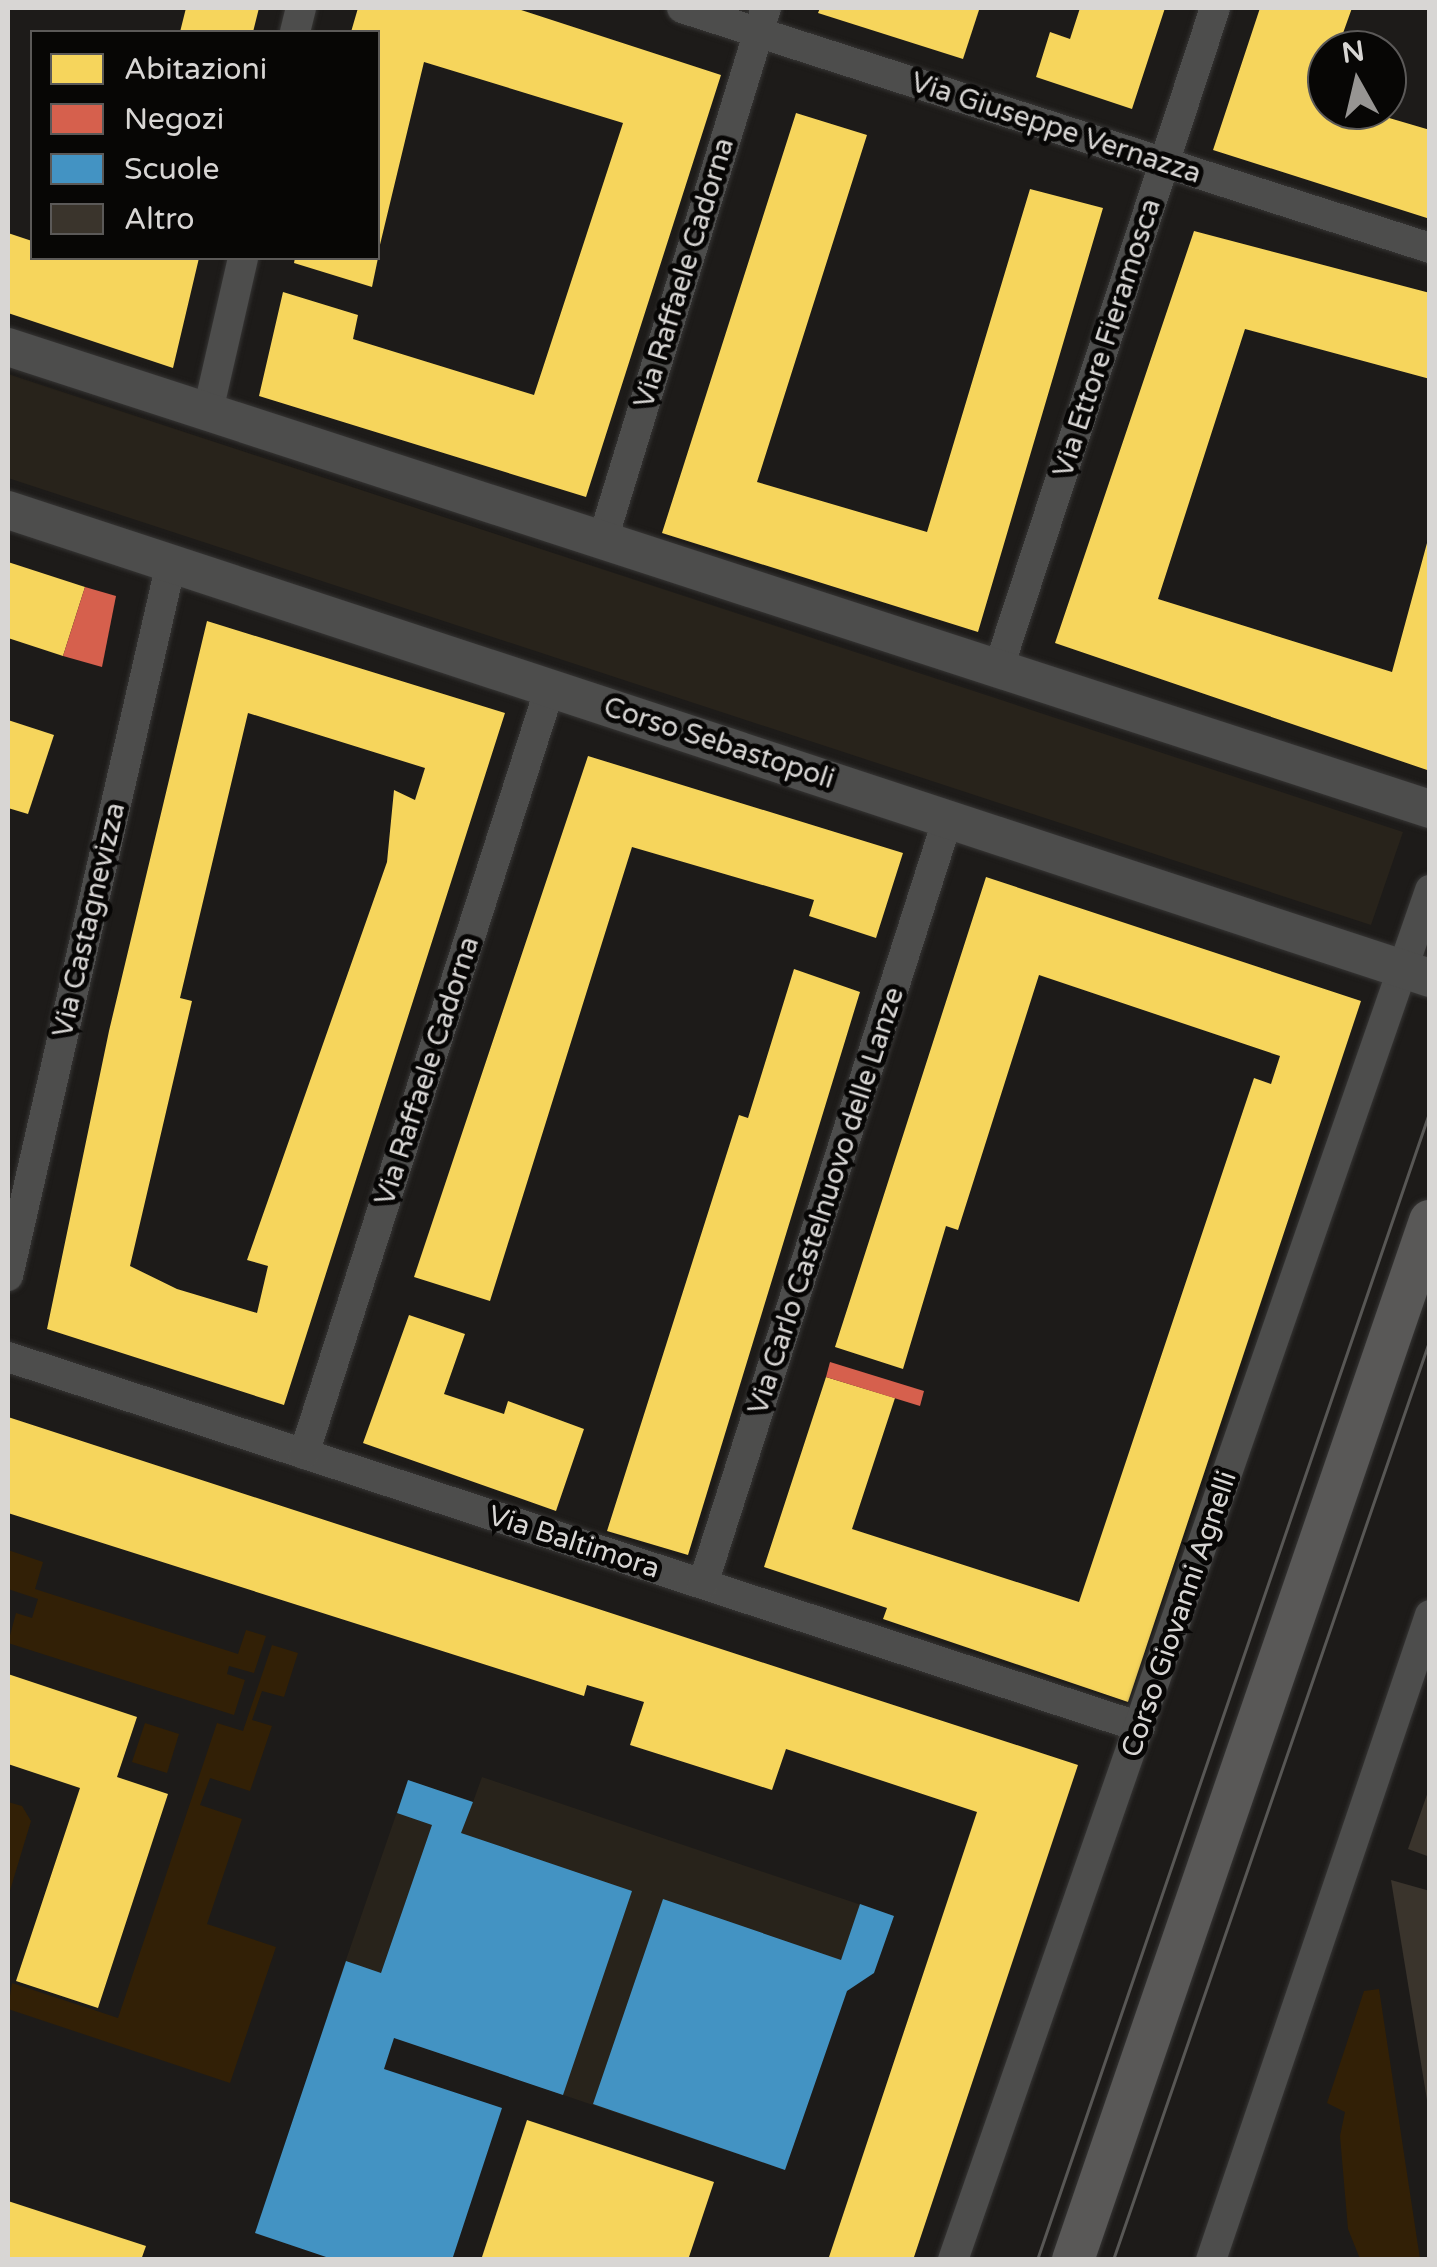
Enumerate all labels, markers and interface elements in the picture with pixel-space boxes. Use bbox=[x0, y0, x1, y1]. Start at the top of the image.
legend bbox=[30, 30, 380, 260]
north arrow bbox=[1307, 30, 1407, 130]
text: N bbox=[1340, 34, 1367, 71]
text: Abitazioni bbox=[124, 51, 267, 88]
street label: Via Giuseppe Vernazza bbox=[907, 65, 1205, 191]
text: Negozi bbox=[124, 101, 224, 138]
street label: Via Raffaele Cadorna bbox=[627, 134, 741, 412]
text: Scuole bbox=[124, 151, 219, 188]
street label: Via Ettore Fieramosca bbox=[1046, 194, 1168, 482]
text: Altro bbox=[124, 201, 194, 238]
street label: Corso Sebastopoli bbox=[599, 690, 839, 796]
street label: Via Castagnevizza bbox=[46, 799, 132, 1041]
street label: Via Raffaele Cadorna bbox=[368, 932, 486, 1210]
street label: Via Carlo Castelnuovo delle Lanze bbox=[741, 983, 911, 1419]
street label: Corso Giovanni Agnelli bbox=[1114, 1467, 1244, 1761]
street label: Via Baltimora bbox=[484, 1499, 664, 1585]

